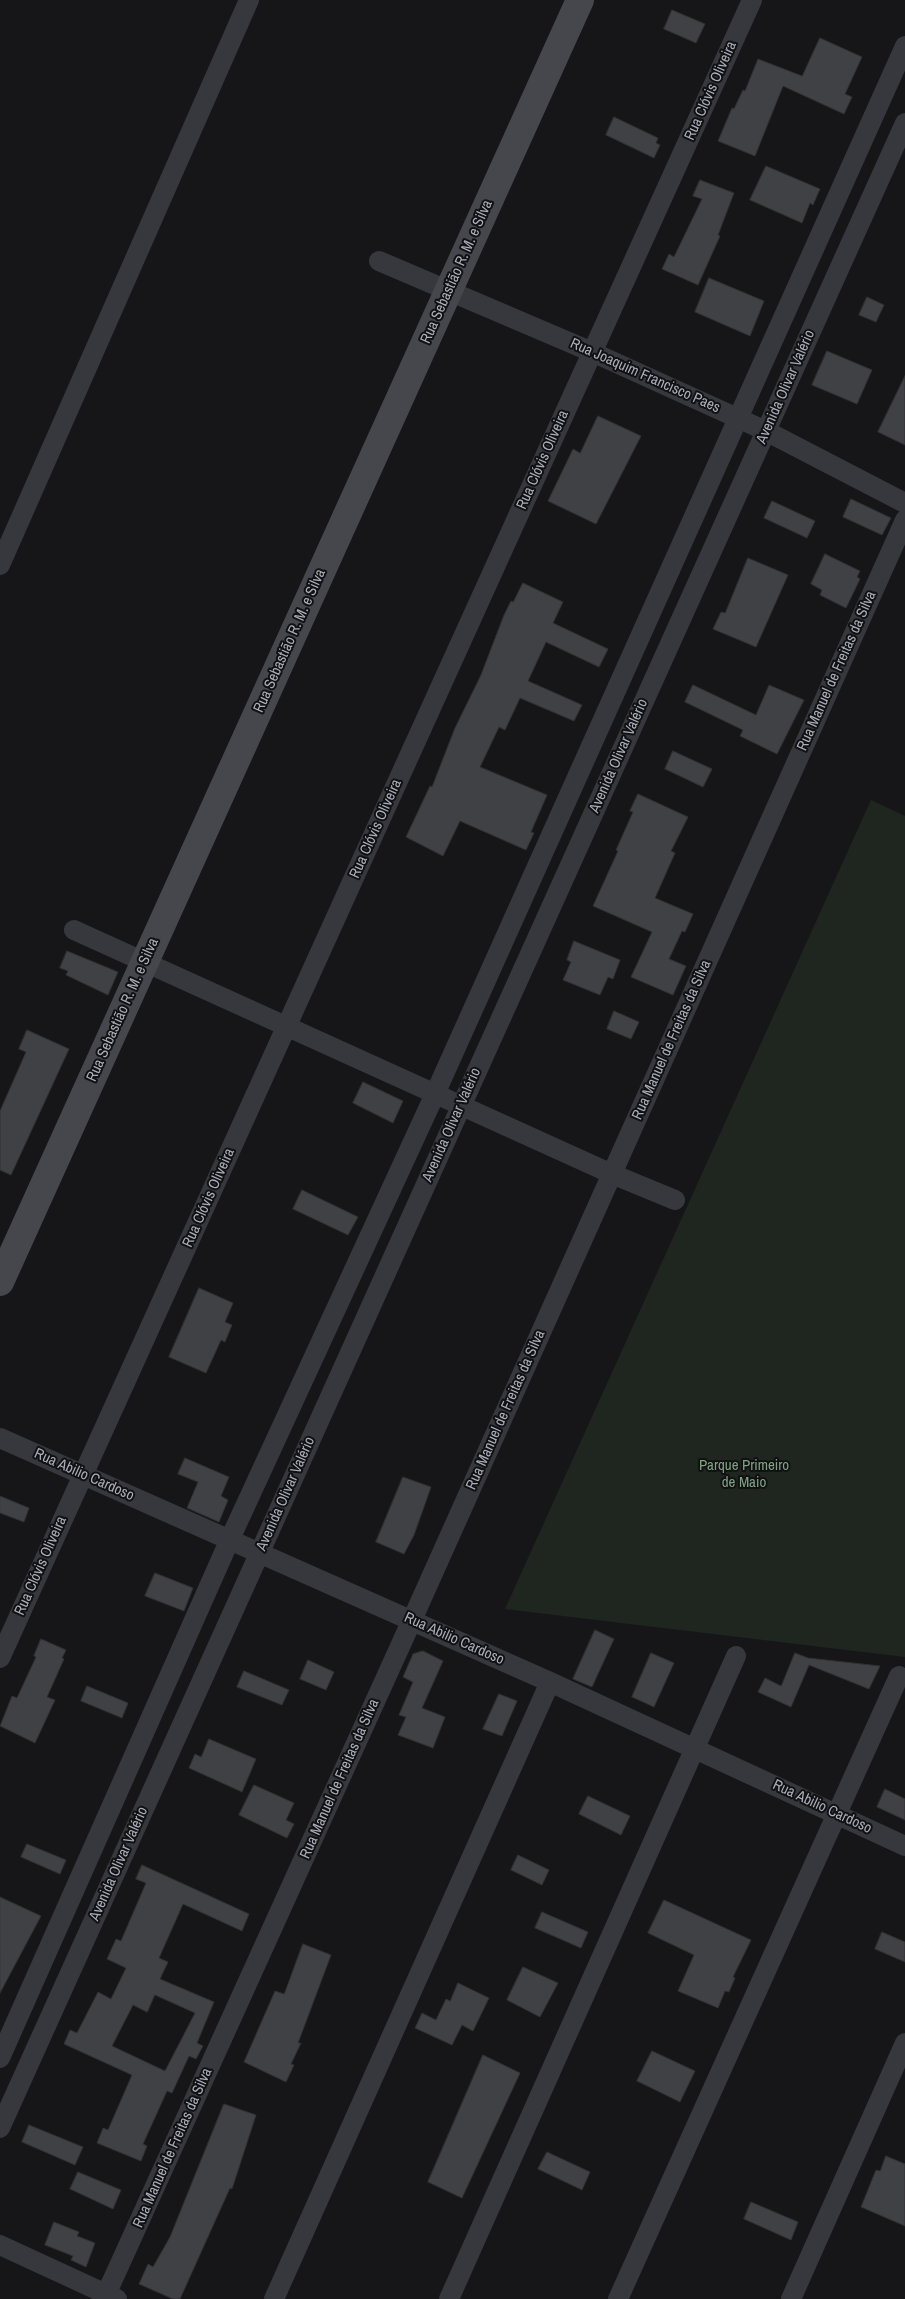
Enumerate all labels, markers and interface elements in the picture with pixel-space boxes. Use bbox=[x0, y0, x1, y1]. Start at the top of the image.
street label: Rua Clóvis Oliveira bbox=[681, 39, 741, 143]
street label: Rua Sebastião R. M. e Silva bbox=[417, 197, 497, 347]
street label: Avenida Olivar Valério bbox=[753, 327, 819, 447]
street label: Rua Joaquim Francisco Paes bbox=[567, 335, 723, 417]
street label: Rua Clóvis Oliveira bbox=[513, 408, 573, 512]
street label: Rua Sebastião R. M. e Silva bbox=[250, 566, 330, 716]
street label: Rua Manuel de Freitas da Silva bbox=[794, 588, 880, 754]
street label: Avenida Olivar Valério bbox=[586, 696, 652, 816]
street label: Rua Clóvis Oliveira bbox=[346, 777, 406, 881]
street label: Rua Sebastião R. M. e Silva bbox=[83, 935, 163, 1085]
street label: Rua Manuel de Freitas da Silva bbox=[629, 957, 715, 1123]
street label: Avenida Olivar Valério bbox=[419, 1065, 485, 1185]
street label: Rua Clóvis Oliveira bbox=[179, 1146, 239, 1250]
street label: Rua Manuel de Freitas da Silva bbox=[463, 1327, 549, 1493]
street label: Avenida Olivar Valério bbox=[253, 1434, 319, 1554]
street label: Rua Abilio Cardoso bbox=[31, 1445, 137, 1505]
park label: Parque Primeiro de Maio bbox=[699, 1457, 789, 1492]
street label: Rua Clóvis Oliveira bbox=[11, 1514, 71, 1618]
street label: Rua Abilio Cardoso bbox=[401, 1609, 507, 1669]
street label: Rua Manuel de Freitas da Silva bbox=[297, 1696, 383, 1862]
street label: Rua Abilio Cardoso bbox=[770, 1776, 874, 1838]
street label: Avenida Olivar Valério bbox=[86, 1804, 152, 1924]
street label: Rua Manuel de Freitas da Silva bbox=[130, 2065, 216, 2231]

